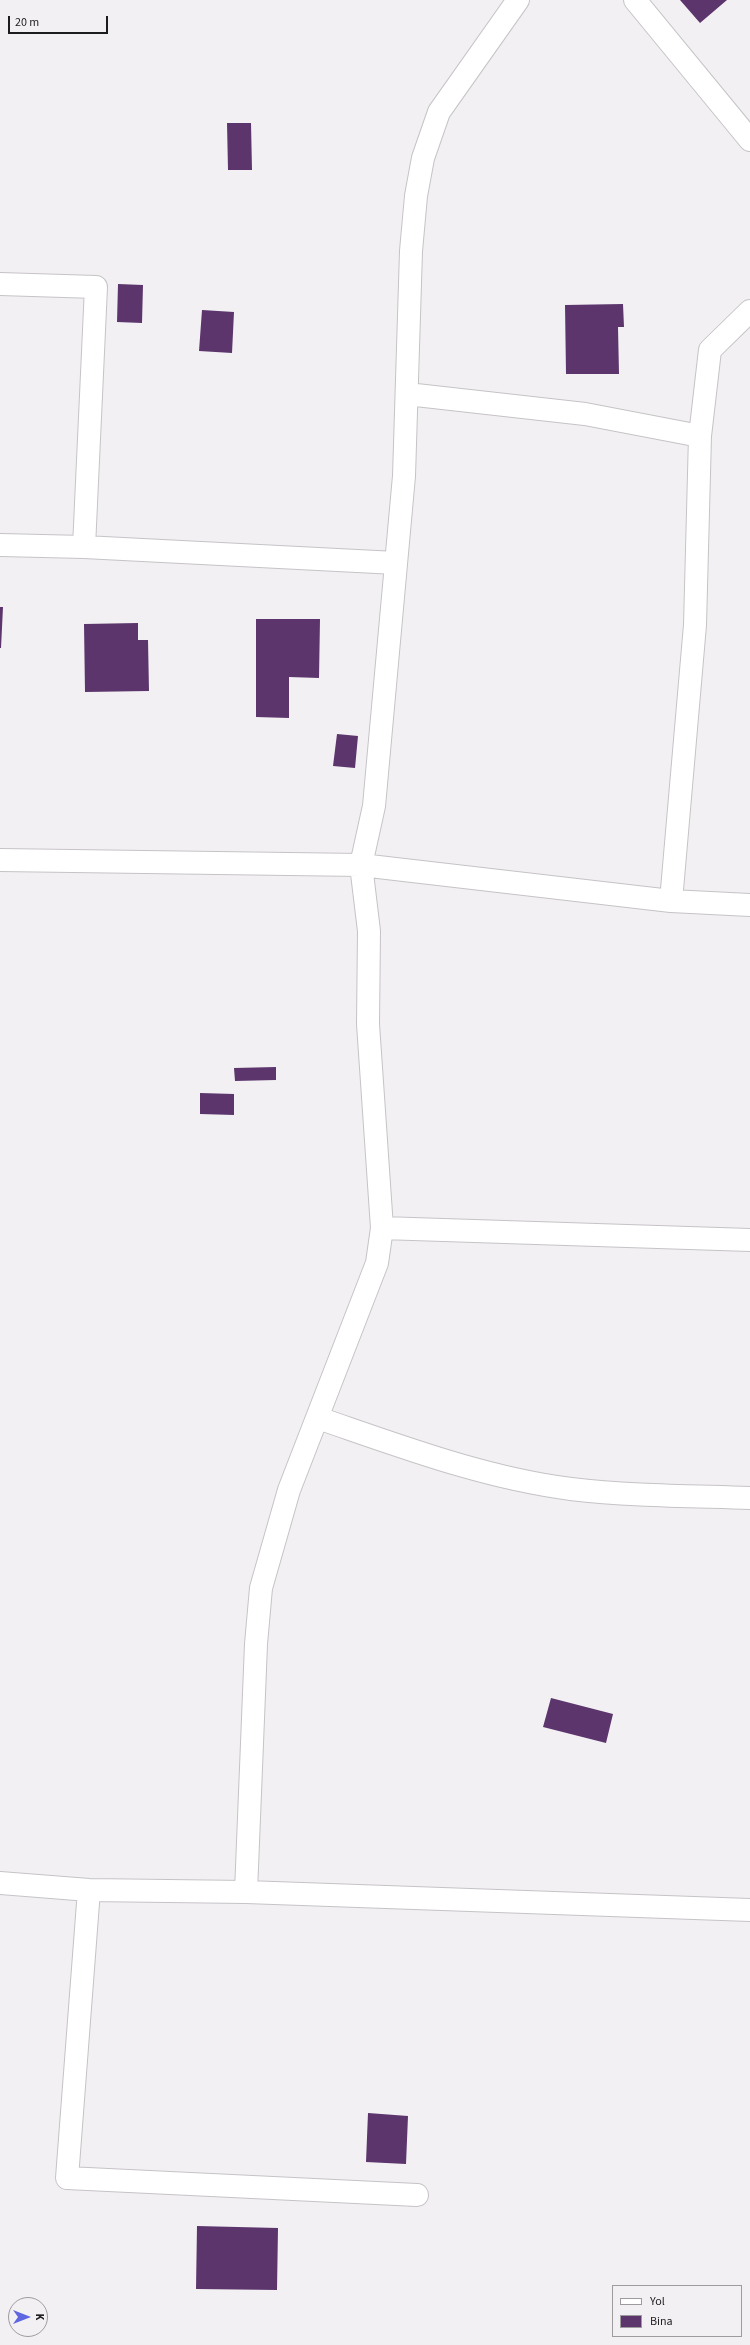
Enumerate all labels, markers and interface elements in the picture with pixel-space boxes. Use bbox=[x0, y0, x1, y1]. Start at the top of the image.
scale bar bbox=[10, 8, 110, 34]
text: 20 m bbox=[15, 14, 39, 31]
legend bbox=[612, 2285, 742, 2337]
text: Yol bbox=[650, 2293, 665, 2310]
north arrow bbox=[8, 2297, 48, 2337]
text: Bina bbox=[650, 2313, 673, 2330]
text: K bbox=[32, 2314, 47, 2320]

